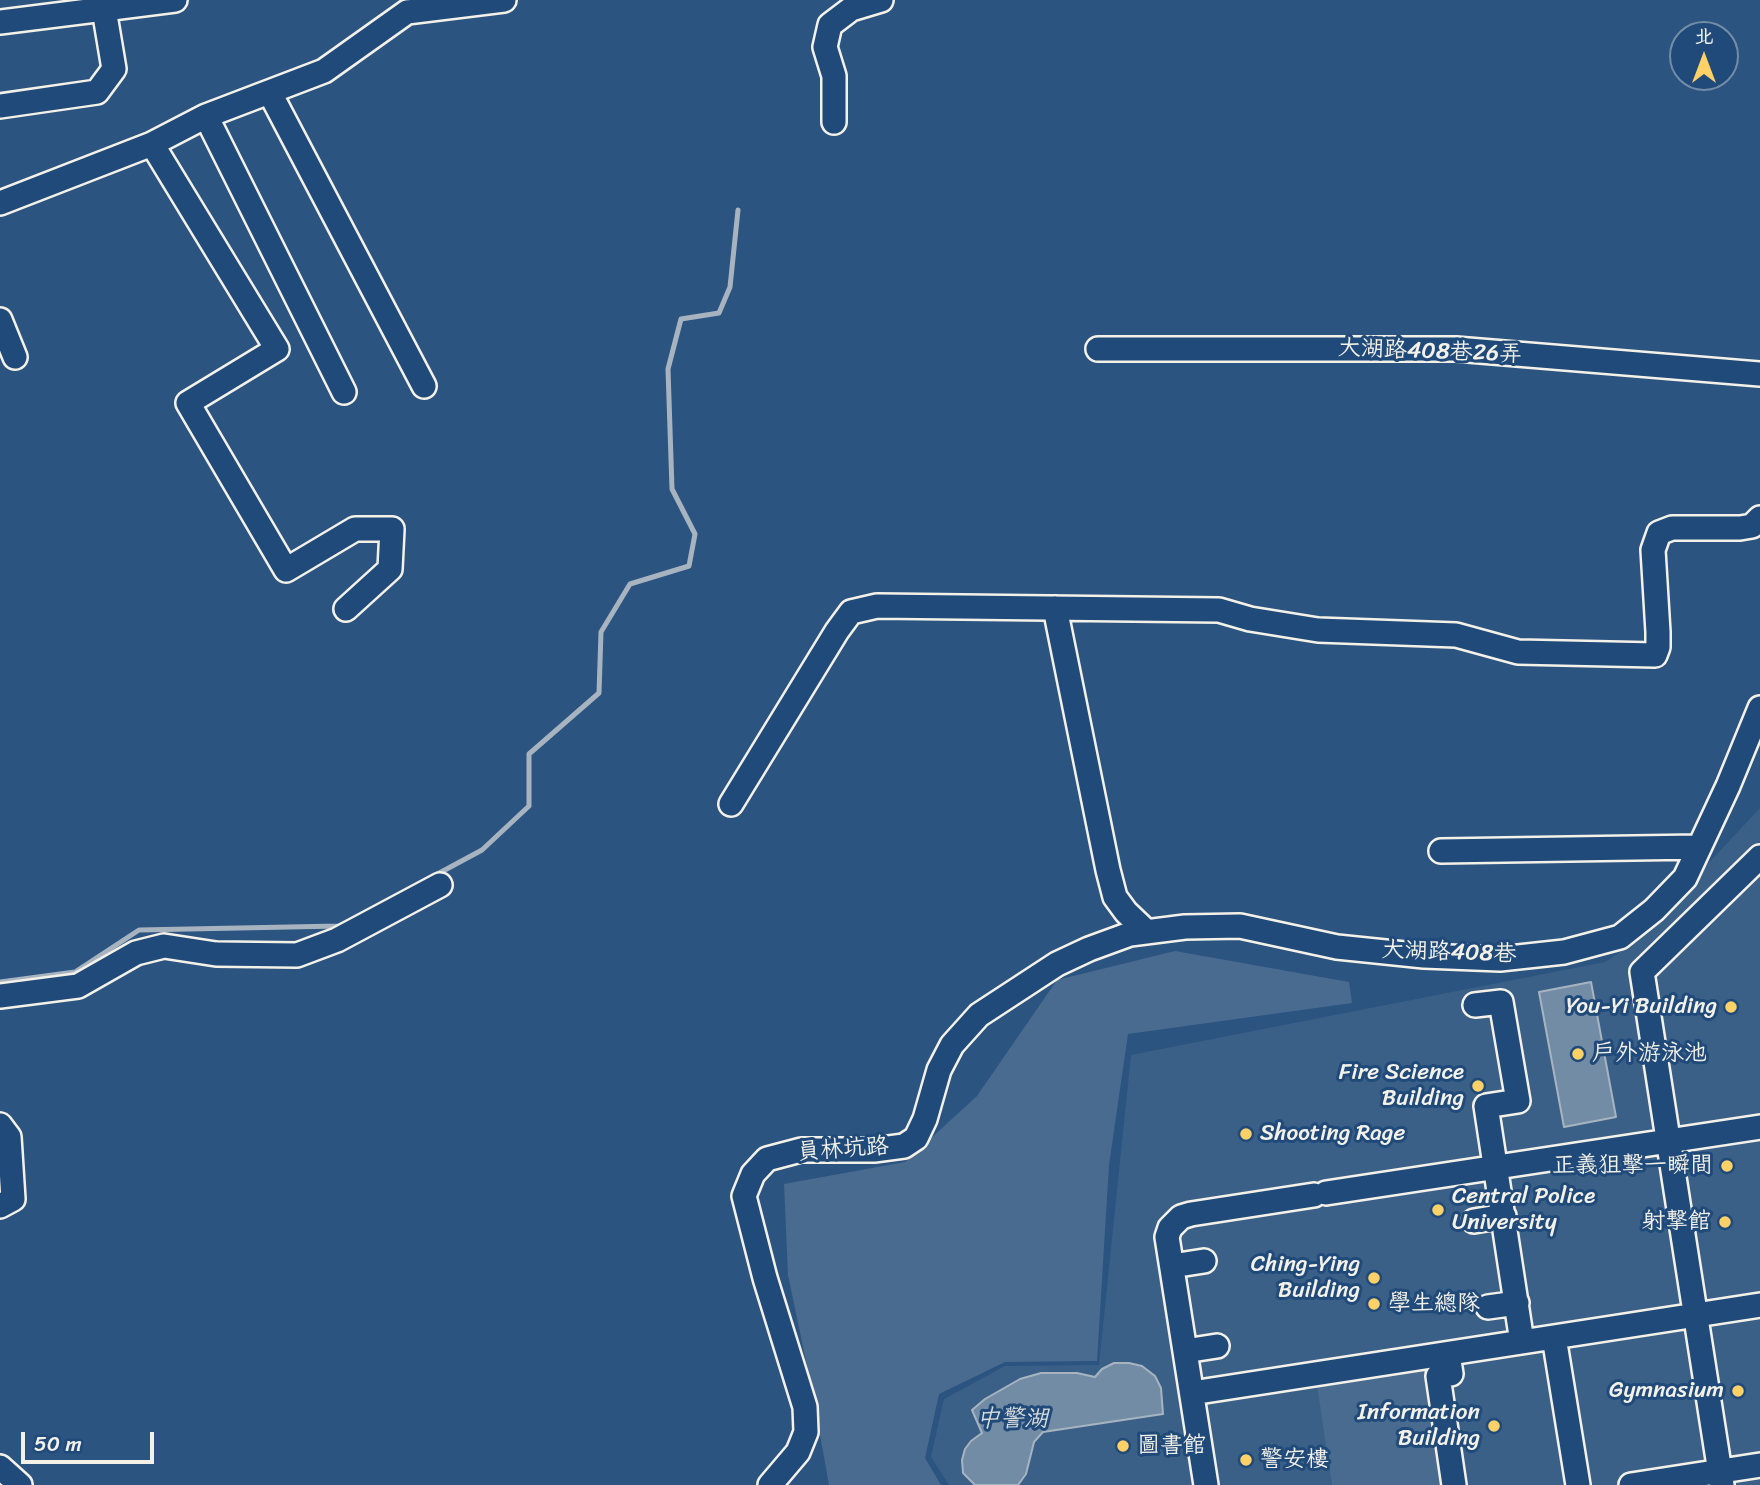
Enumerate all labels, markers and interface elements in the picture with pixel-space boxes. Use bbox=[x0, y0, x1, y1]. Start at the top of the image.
text: 北 bbox=[1694, 20, 1714, 53]
north arrow bbox=[1669, 21, 1739, 91]
street label: 大湖路408巷26弄 bbox=[1338, 335, 1522, 369]
street label: 大湖路408巷 bbox=[1381, 937, 1517, 969]
place label: You-Yi Building bbox=[1566, 993, 1717, 1021]
marker: You-Yi Building bbox=[1723, 999, 1739, 1015]
place label: 戶外游泳池 bbox=[1592, 1040, 1707, 1068]
marker: 戶外游泳池 bbox=[1570, 1046, 1586, 1062]
place label: Fire Science Building bbox=[1339, 1059, 1464, 1113]
marker: Fire Science Building bbox=[1470, 1078, 1486, 1094]
place label: Shooting Rage bbox=[1260, 1120, 1405, 1148]
marker: Shooting Rage bbox=[1238, 1126, 1254, 1142]
street label: 員林坑路 bbox=[796, 1133, 890, 1167]
place label: 正義狙擊一瞬間 bbox=[1552, 1152, 1713, 1180]
marker: 正義狙擊一瞬間 bbox=[1719, 1158, 1735, 1174]
place label: Central Police University bbox=[1452, 1183, 1595, 1237]
marker: Central Police University bbox=[1430, 1202, 1446, 1218]
place label: 射撃館 bbox=[1642, 1208, 1711, 1236]
marker: 射撃館 bbox=[1717, 1214, 1733, 1230]
place label: Ching-Ying Building bbox=[1251, 1251, 1360, 1305]
marker: Ching-Ying Building bbox=[1366, 1270, 1382, 1286]
place label: 學生總隊 bbox=[1388, 1290, 1480, 1318]
marker: 學生總隊 bbox=[1366, 1296, 1382, 1312]
place label: Gymnasium bbox=[1609, 1377, 1724, 1405]
marker: Gymnasium bbox=[1730, 1383, 1746, 1399]
place label: Information Building bbox=[1358, 1399, 1480, 1453]
water label: 中警湖 bbox=[976, 1406, 1048, 1434]
scale bar bbox=[24, 1418, 158, 1462]
marker: Information Building bbox=[1486, 1418, 1502, 1434]
text: 50 m bbox=[34, 1425, 82, 1463]
place label: 圖書館 bbox=[1137, 1432, 1206, 1460]
marker: 圖書館 bbox=[1115, 1438, 1131, 1454]
place label: 警安樓 bbox=[1260, 1446, 1329, 1474]
marker: 警安樓 bbox=[1238, 1452, 1254, 1468]

